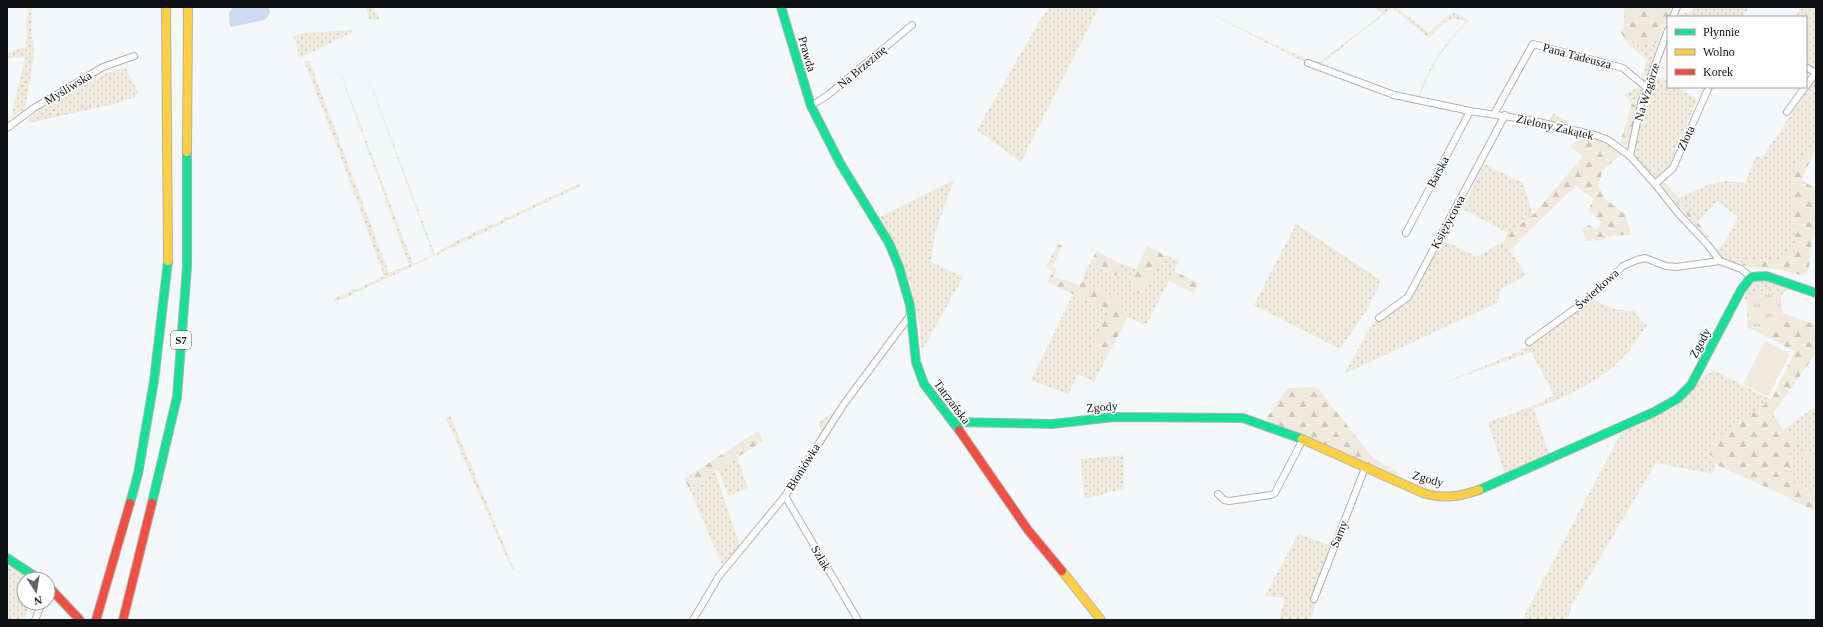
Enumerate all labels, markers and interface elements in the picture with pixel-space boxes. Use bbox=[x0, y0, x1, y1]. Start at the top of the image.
legend bbox=[1667, 16, 1807, 88]
text: Płynnie bbox=[1703, 25, 1740, 39]
street label: Prawda bbox=[795, 35, 819, 74]
street label: Pana Tadeusza bbox=[1541, 40, 1614, 72]
street label: Na Brzezinę bbox=[835, 42, 889, 92]
text: Wolno bbox=[1703, 45, 1735, 59]
street label: Na Wzgórze bbox=[1632, 61, 1662, 123]
text: Korek bbox=[1703, 65, 1733, 79]
street label: Myśliwska bbox=[42, 68, 95, 108]
street label: Zielony Zakątek bbox=[1515, 111, 1595, 143]
street label: Złota bbox=[1674, 123, 1698, 152]
street label: Barska bbox=[1424, 153, 1452, 190]
street label: Księżycowa bbox=[1428, 192, 1468, 251]
street label: Świerkowa bbox=[1572, 265, 1622, 312]
street label: Zgody bbox=[1686, 326, 1714, 360]
road number: S7 bbox=[171, 331, 191, 349]
street label: Tatrzańska bbox=[931, 377, 974, 427]
street label: Zgody bbox=[1086, 399, 1118, 415]
street label: Błoniówka bbox=[783, 440, 823, 493]
street label: Zgody bbox=[1411, 468, 1445, 490]
street label: Sarny bbox=[1327, 518, 1351, 550]
street label: Szlak bbox=[808, 543, 834, 573]
north arrow bbox=[16, 571, 56, 611]
text: N bbox=[33, 594, 43, 607]

